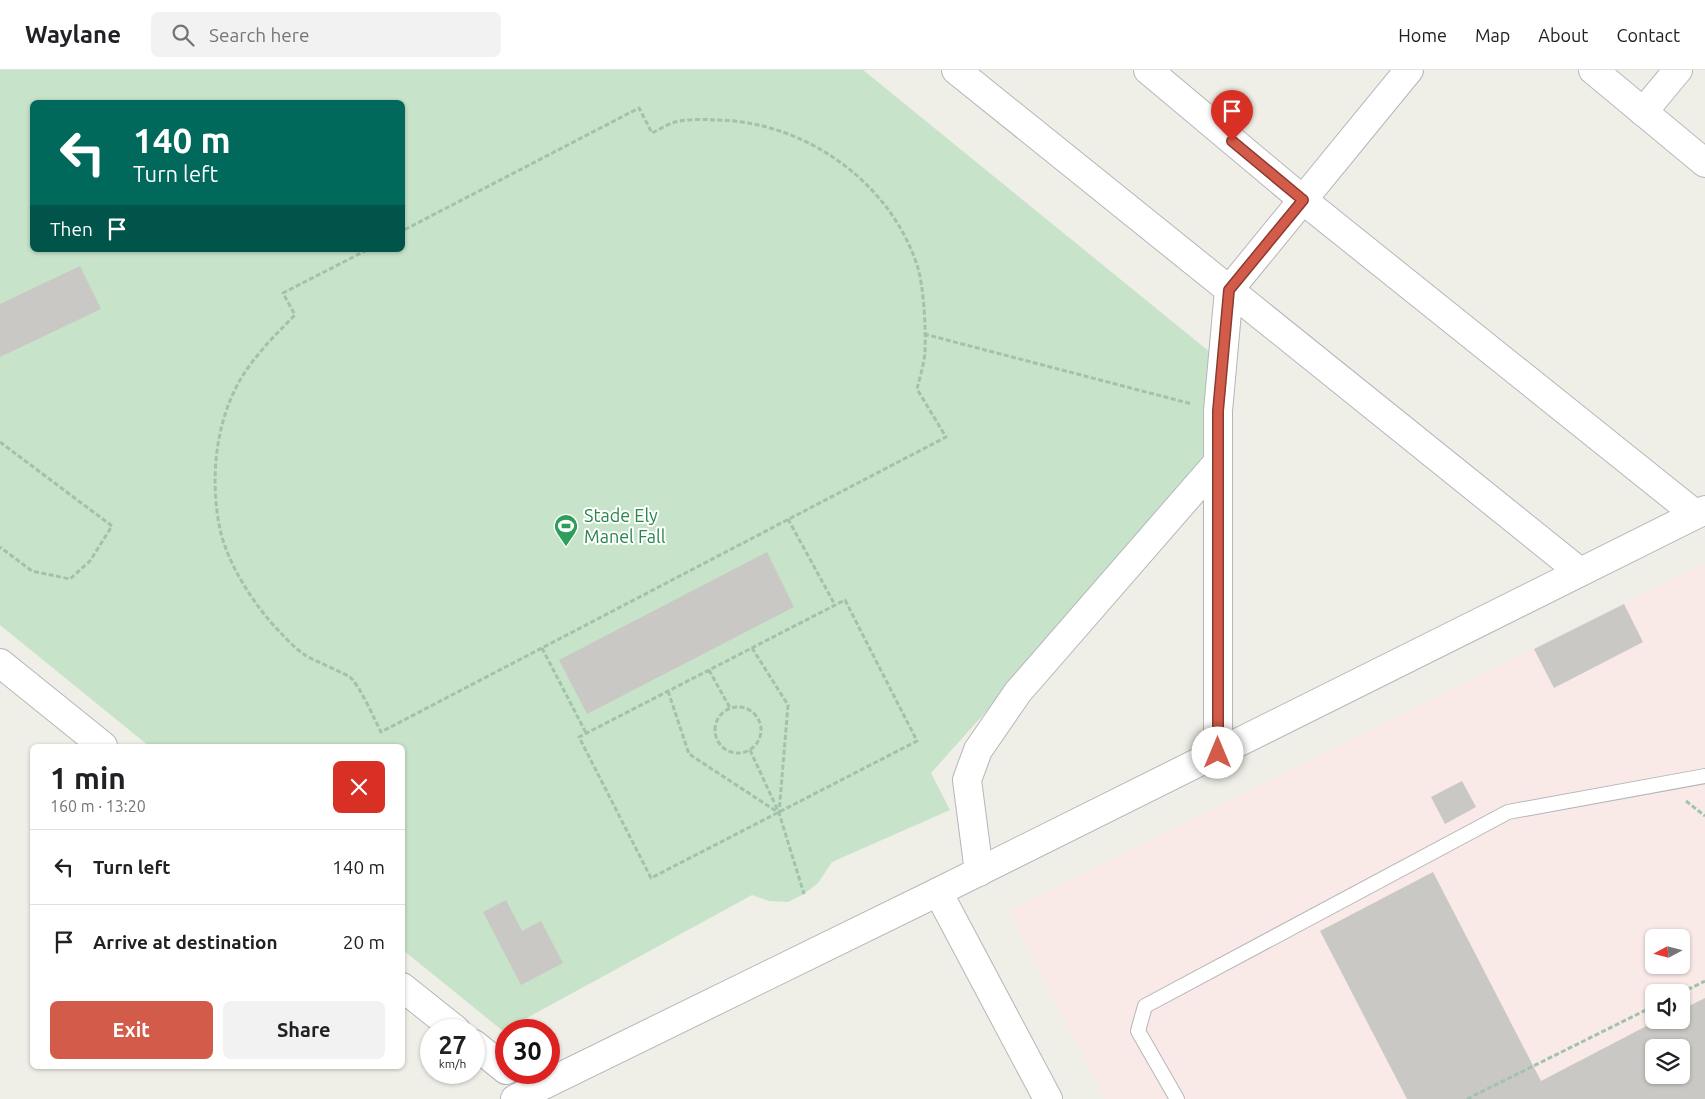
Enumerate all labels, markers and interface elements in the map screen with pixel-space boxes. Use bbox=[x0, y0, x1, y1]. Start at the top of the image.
search box bbox=[151, 12, 501, 57]
text: Waylane bbox=[25, 21, 121, 48]
icon: search bbox=[169, 21, 197, 49]
text: Search here bbox=[209, 24, 309, 46]
text: Home bbox=[1398, 25, 1447, 45]
text: Map bbox=[1475, 25, 1510, 45]
text: About bbox=[1538, 25, 1588, 45]
text: Contact bbox=[1616, 25, 1680, 45]
pin bbox=[1211, 90, 1253, 141]
icon: arrive bbox=[1218, 97, 1246, 125]
icon: left bbox=[50, 120, 115, 185]
text: 140 m bbox=[133, 120, 231, 160]
text: Turn left bbox=[133, 161, 218, 186]
icon: arrive bbox=[103, 215, 131, 243]
text: Then bbox=[50, 218, 93, 240]
place label: Stade Ely Manel Fall bbox=[584, 505, 666, 546]
sports icon: Stade Ely Manel Fall bbox=[553, 513, 579, 547]
position arrow bbox=[1191, 726, 1243, 778]
text: 1 min bbox=[50, 761, 126, 795]
button: close bbox=[333, 761, 385, 813]
text: 160 m · 13:20 bbox=[50, 797, 146, 815]
icon: left bbox=[50, 853, 78, 881]
text: Turn left bbox=[93, 856, 171, 878]
text: 140 m bbox=[332, 856, 385, 878]
icon: arrive bbox=[50, 928, 78, 956]
north arrow bbox=[1645, 929, 1690, 974]
map controls bbox=[1645, 929, 1690, 1084]
text: Arrive at destination bbox=[93, 931, 278, 953]
text: 20 m bbox=[343, 931, 385, 953]
button: sound bbox=[1645, 984, 1690, 1029]
button: Exit bbox=[50, 1001, 213, 1059]
button: Share bbox=[223, 1001, 385, 1059]
speed limit sign: 30 bbox=[495, 1019, 560, 1084]
text: 27 bbox=[438, 1031, 467, 1059]
button: layers bbox=[1645, 1039, 1690, 1084]
text: km/h bbox=[439, 1057, 466, 1070]

